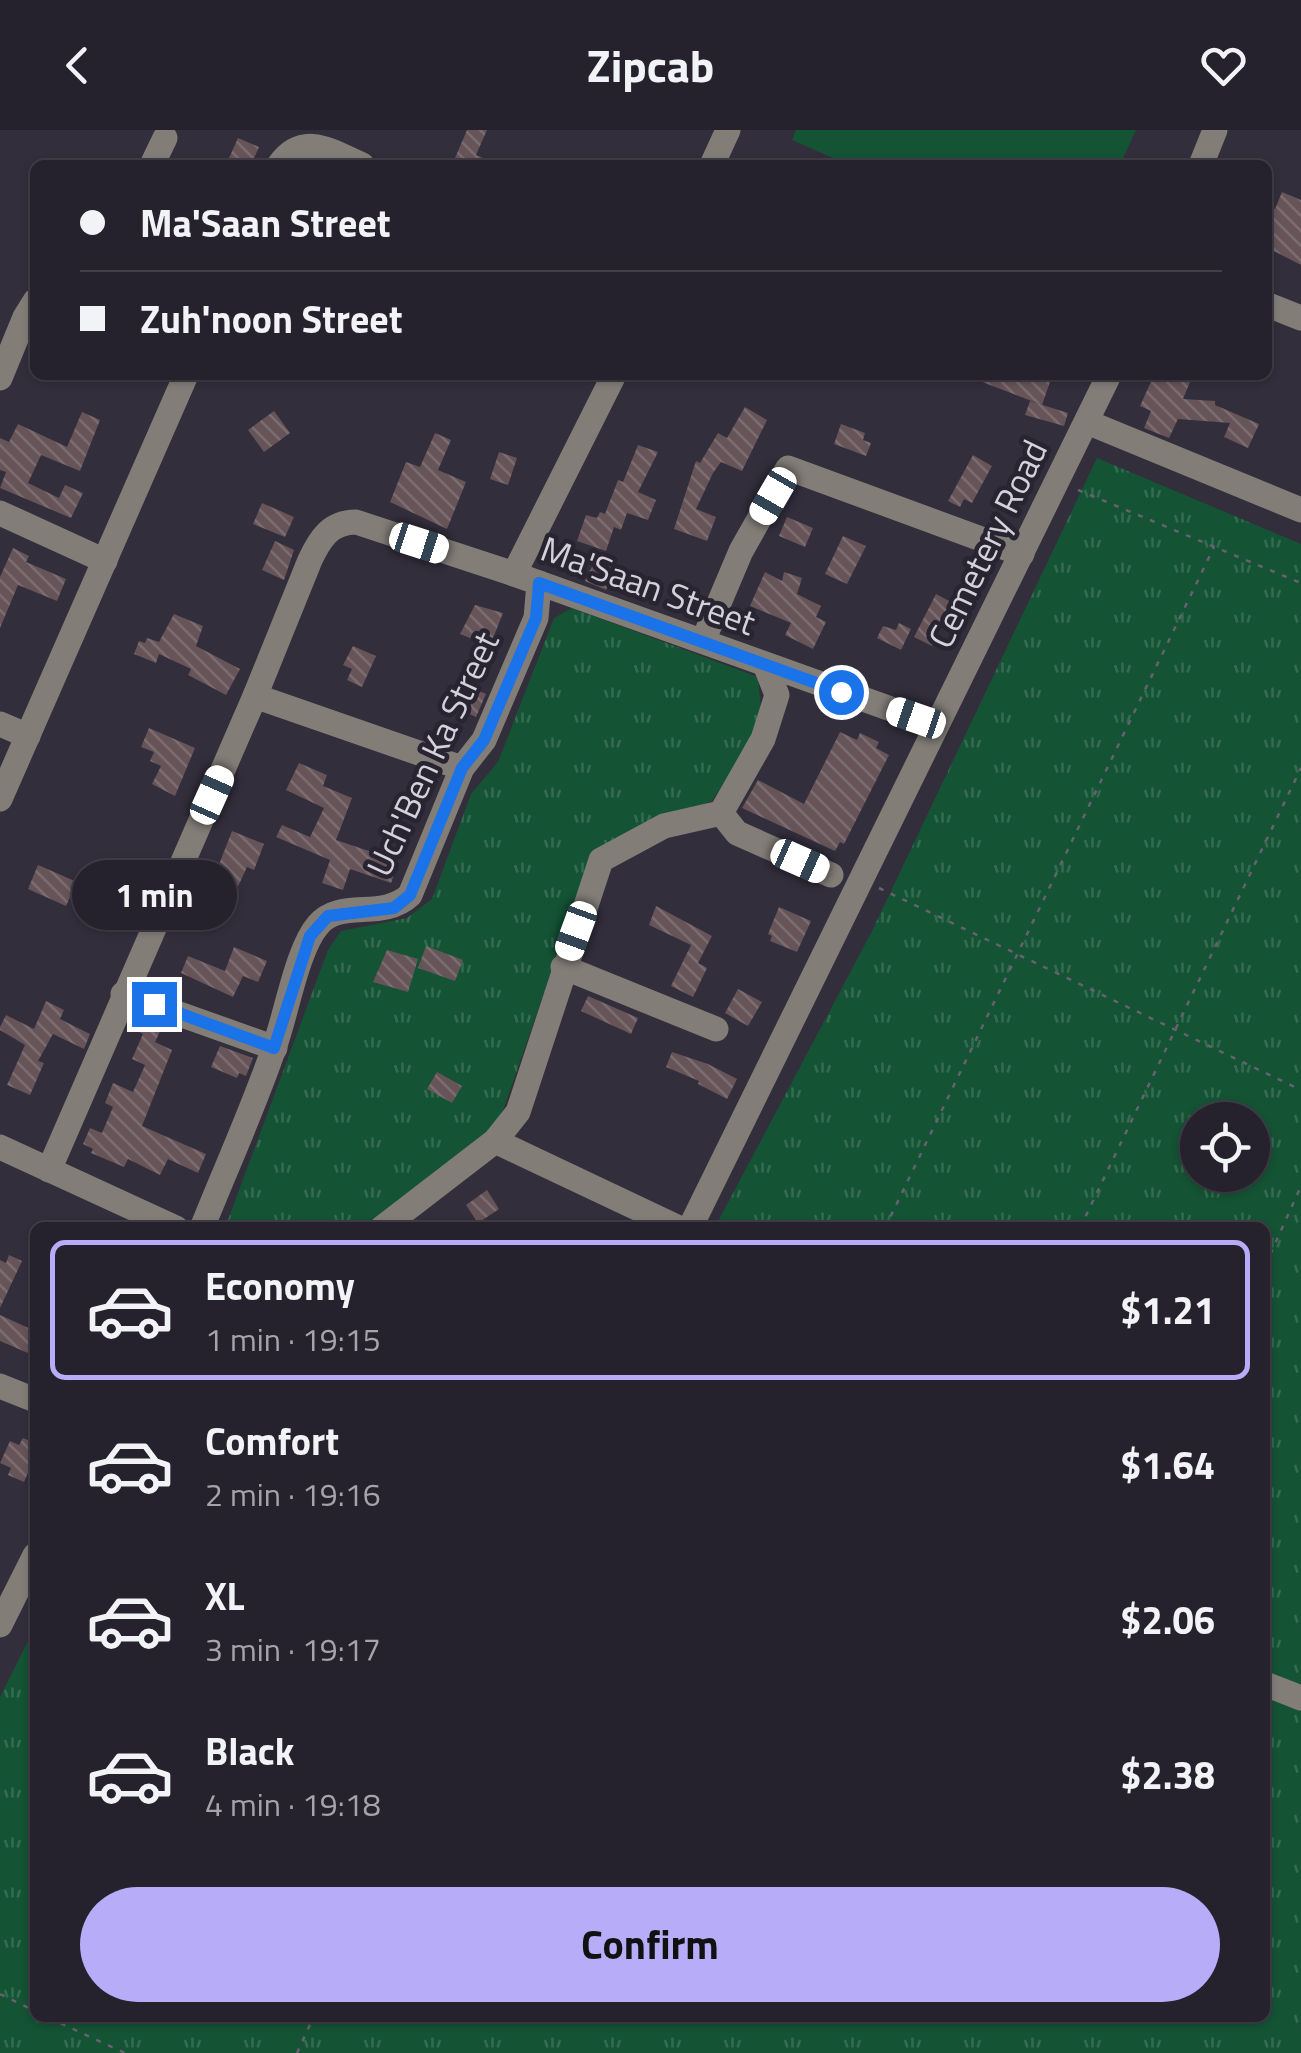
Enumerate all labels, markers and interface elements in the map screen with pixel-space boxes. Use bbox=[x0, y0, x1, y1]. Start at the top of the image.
text: Zipcab bbox=[587, 31, 714, 99]
icon: back bbox=[50, 38, 105, 93]
icon: heart bbox=[1196, 38, 1251, 93]
text: Ma'Saan Street bbox=[140, 194, 391, 252]
text: Zuh'noon Street bbox=[140, 290, 403, 348]
street label: Cemetery Road bbox=[913, 430, 1061, 657]
car bbox=[745, 463, 801, 529]
car bbox=[386, 519, 452, 567]
street label: Ma'Saan Street bbox=[533, 521, 763, 649]
street label: Uch'Ben Ka Street bbox=[352, 622, 512, 885]
route start bbox=[819, 670, 864, 715]
car bbox=[883, 694, 949, 742]
car bbox=[186, 761, 238, 829]
car bbox=[766, 835, 834, 887]
callout: 1 min bbox=[72, 859, 236, 929]
text: 1 min bbox=[116, 871, 193, 919]
car bbox=[552, 898, 600, 964]
route end bbox=[132, 982, 177, 1027]
map controls bbox=[1180, 1102, 1270, 1192]
button: locate bbox=[1180, 1102, 1270, 1192]
text: Economy bbox=[205, 1257, 355, 1315]
icon: car bbox=[85, 1265, 175, 1355]
text: $1.21 bbox=[1120, 1281, 1215, 1339]
text: 1 min · 19:15 bbox=[205, 1315, 381, 1363]
text: Comfort bbox=[205, 1412, 339, 1470]
icon: car bbox=[85, 1420, 175, 1510]
text: $1.64 bbox=[1120, 1436, 1215, 1494]
text: 2 min · 19:16 bbox=[205, 1470, 381, 1518]
text: XL bbox=[205, 1567, 245, 1625]
icon: car bbox=[85, 1575, 175, 1665]
text: $2.06 bbox=[1120, 1591, 1215, 1649]
text: 3 min · 19:17 bbox=[205, 1625, 381, 1673]
text: Black bbox=[205, 1722, 294, 1780]
icon: car bbox=[85, 1730, 175, 1820]
text: $2.38 bbox=[1120, 1746, 1215, 1804]
text: 4 min · 19:18 bbox=[205, 1780, 381, 1828]
button: Confirm bbox=[80, 1887, 1220, 2002]

